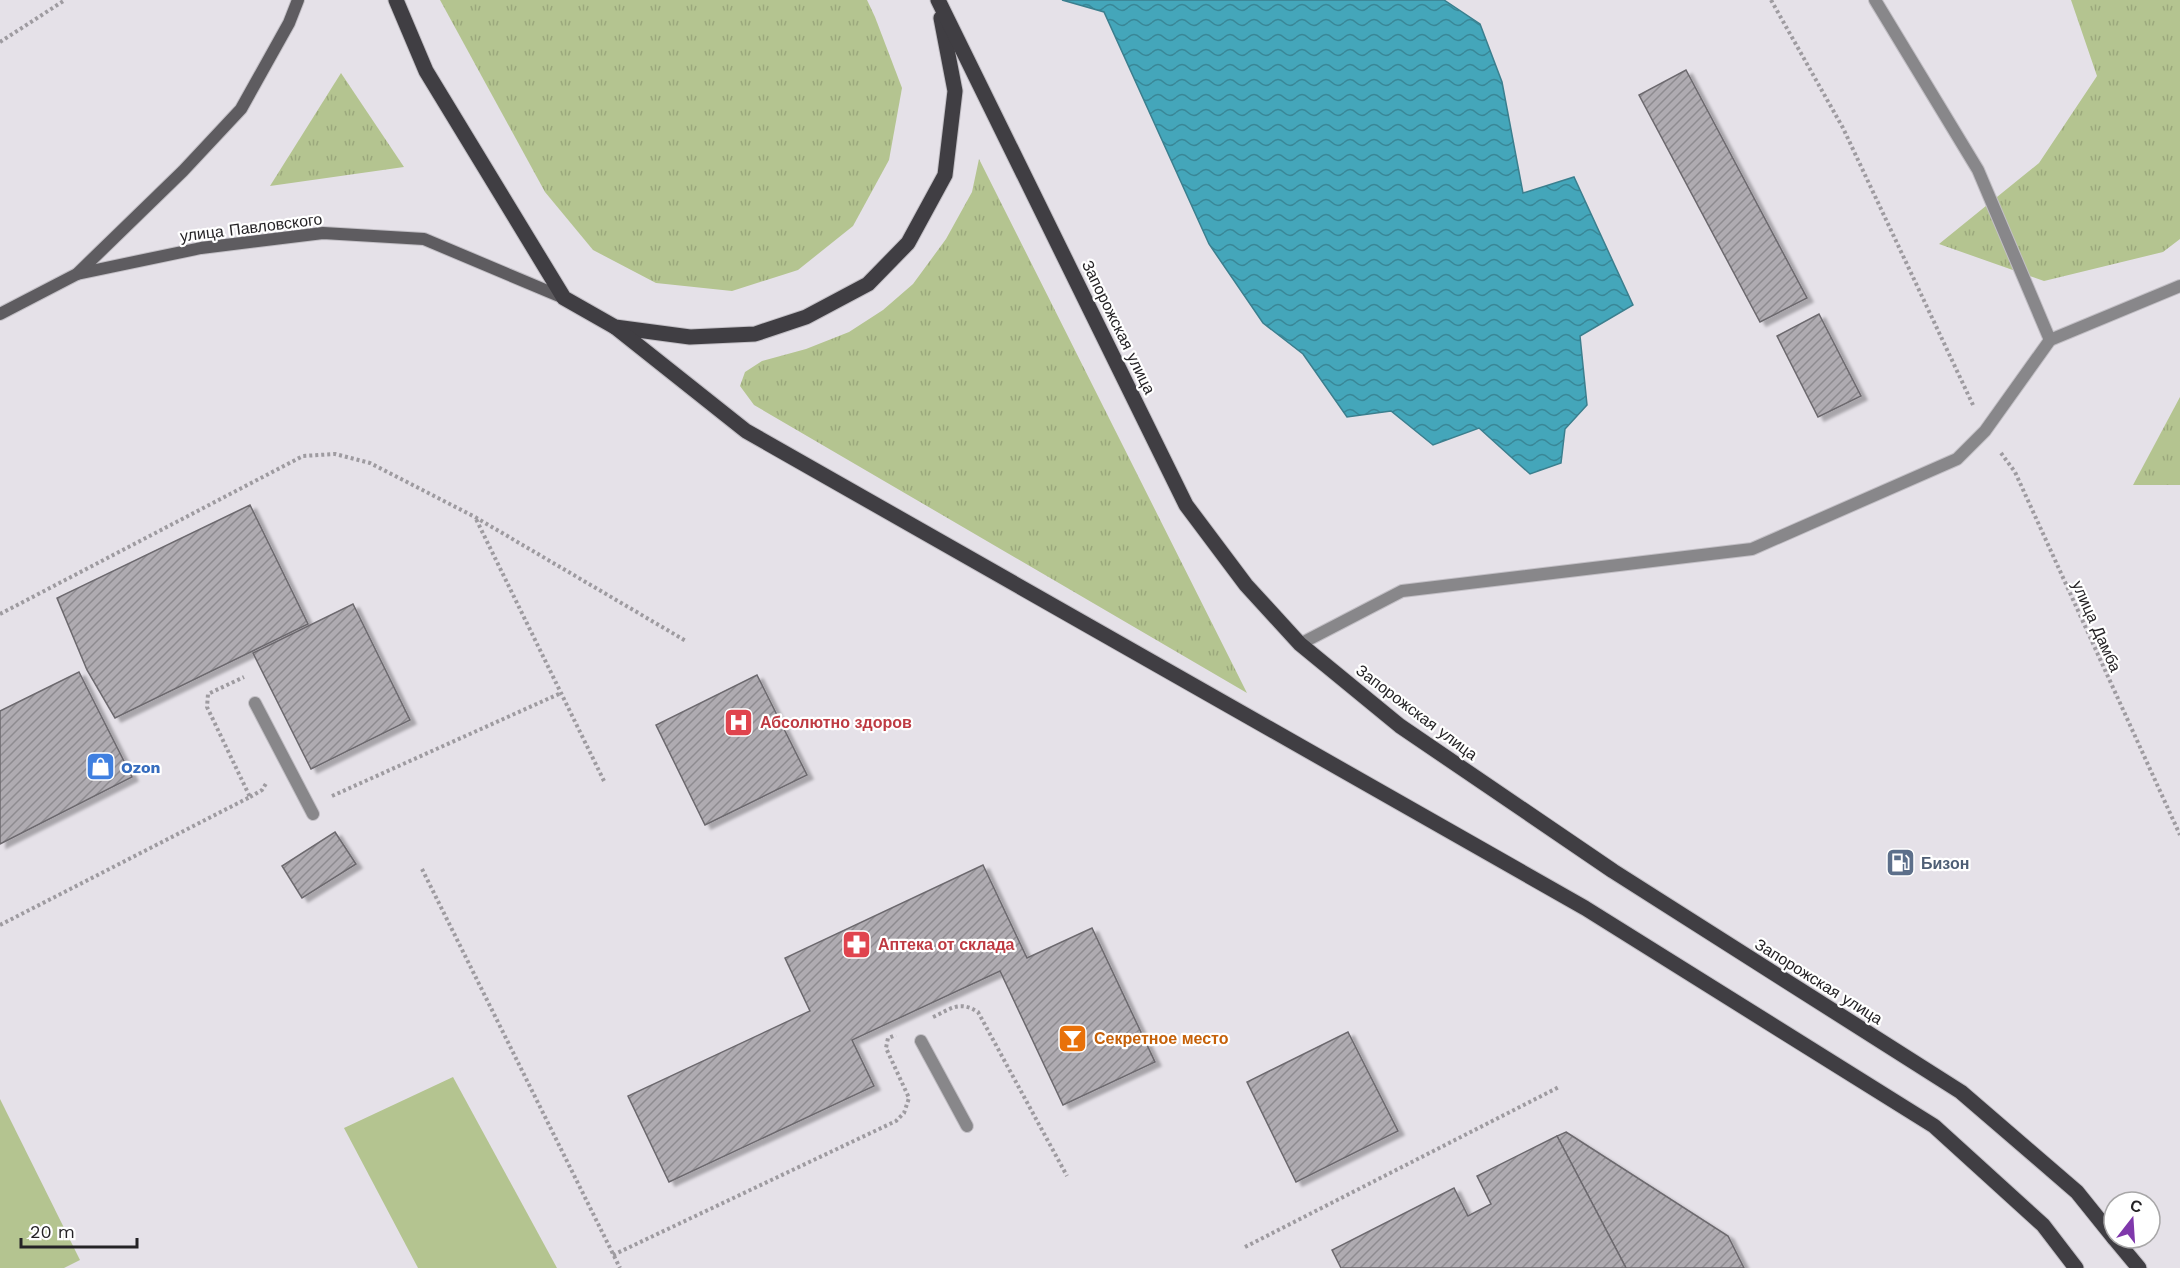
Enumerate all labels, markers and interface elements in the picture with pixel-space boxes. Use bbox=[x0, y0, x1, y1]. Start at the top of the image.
street label: улица Павловского bbox=[179, 209, 323, 246]
street label: Запорожская улица bbox=[1078, 257, 1159, 397]
street label: улица Дамба bbox=[2068, 578, 2125, 675]
street label: Запорожская улица bbox=[1352, 661, 1481, 764]
hospital icon: Абсолютно здоров bbox=[723, 706, 755, 738]
place label: Абсолютно здоров bbox=[760, 713, 912, 732]
shop icon: Ozon bbox=[84, 751, 116, 783]
place label: Ozon bbox=[121, 758, 160, 777]
fuel station icon: Бизон bbox=[1884, 847, 1916, 879]
place label: Бизон bbox=[1921, 854, 1969, 873]
pharmacy icon: Аптека от склада bbox=[841, 928, 873, 960]
street label: Запорожская улица bbox=[1751, 934, 1886, 1028]
place label: Аптека от склада bbox=[878, 935, 1015, 954]
bar icon: Секретное место bbox=[1057, 1022, 1089, 1054]
place label: Секретное место bbox=[1094, 1029, 1229, 1048]
north arrow bbox=[2102, 1190, 2162, 1250]
text: С bbox=[2128, 1195, 2145, 1217]
scale bar bbox=[21, 1211, 136, 1249]
text: 20 m bbox=[30, 1221, 75, 1242]

